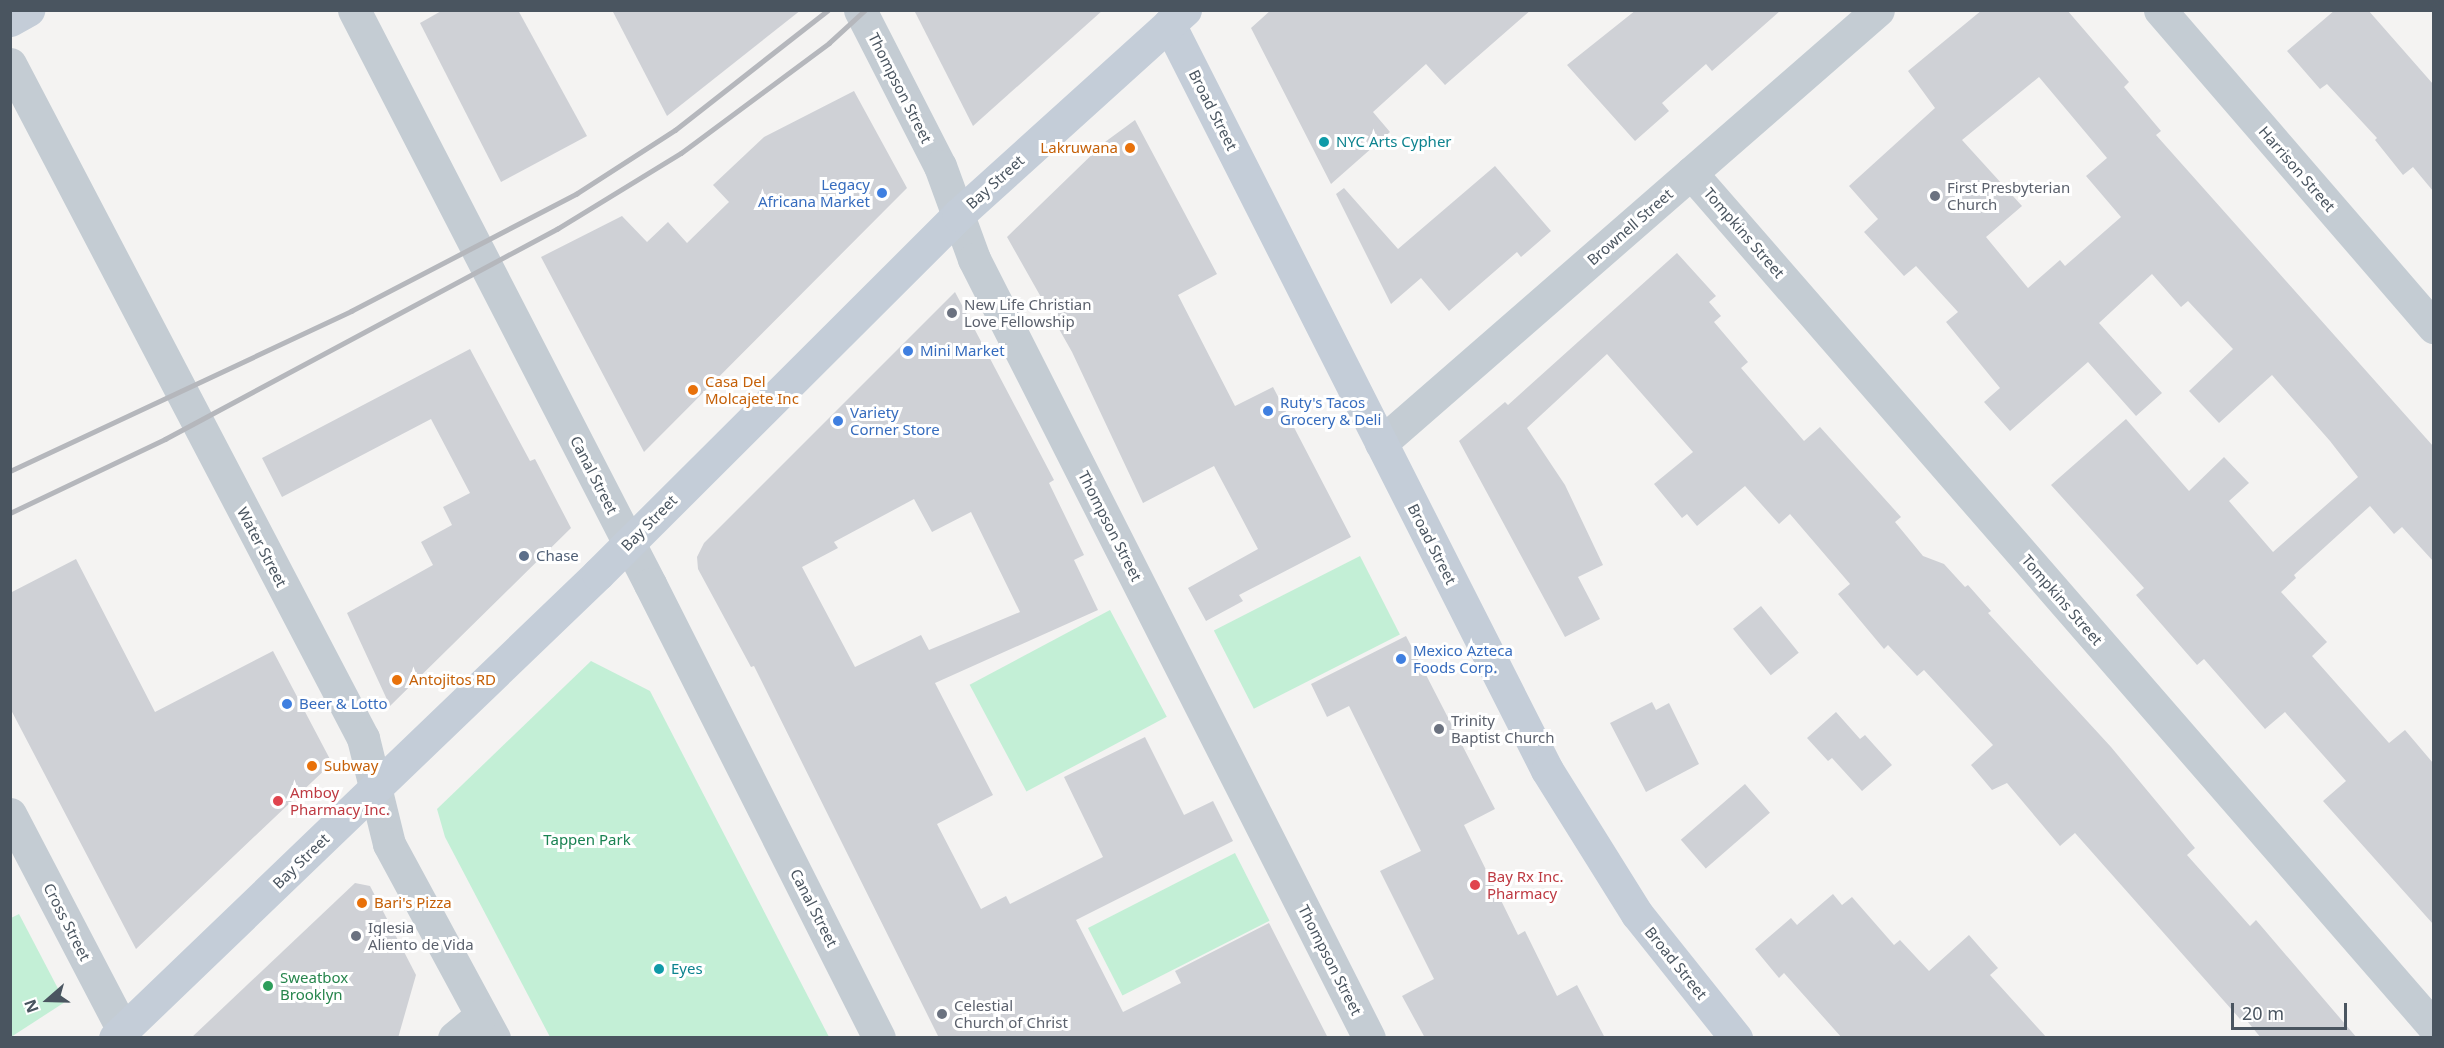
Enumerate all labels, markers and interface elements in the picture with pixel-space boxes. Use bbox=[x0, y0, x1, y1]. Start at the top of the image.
street label: Thompson Street bbox=[864, 30, 936, 146]
street label: Broad Street bbox=[1185, 67, 1241, 153]
street label: Harrison Street bbox=[2255, 123, 2339, 215]
place label: NYC Arts Cypher bbox=[1336, 133, 1452, 151]
marker: NYC Arts Cypher bbox=[1317, 135, 1331, 149]
place label: Lakruwana bbox=[1040, 139, 1118, 157]
marker: Lakruwana bbox=[1123, 141, 1137, 155]
street label: Bay Street bbox=[962, 151, 1028, 213]
place label: Legacy Africana Market bbox=[758, 175, 870, 210]
place label: First Presbyterian Church bbox=[1947, 178, 2070, 213]
street label: Tompkins Street bbox=[1700, 184, 1788, 282]
street label: Brownell Street bbox=[1584, 185, 1676, 269]
marker: Legacy Africana Market bbox=[875, 186, 889, 200]
marker: First Presbyterian Church bbox=[1928, 189, 1942, 203]
place label: New Life Christian Love Fellowship bbox=[964, 295, 1091, 330]
marker: New Life Christian Love Fellowship bbox=[945, 306, 959, 320]
place label: Mini Market bbox=[920, 342, 1005, 360]
marker: Mini Market bbox=[901, 344, 915, 358]
place label: Casa Del Molcajete Inc bbox=[705, 372, 799, 407]
marker: Casa Del Molcajete Inc bbox=[686, 383, 700, 397]
place label: Ruty's Tacos Grocery & Deli bbox=[1280, 393, 1381, 428]
place label: Variety Corner Store bbox=[850, 403, 940, 438]
marker: Ruty's Tacos Grocery & Deli bbox=[1261, 404, 1275, 418]
marker: Variety Corner Store bbox=[831, 414, 845, 428]
street label: Canal Street bbox=[567, 433, 621, 517]
street label: Thompson Street bbox=[1074, 468, 1146, 584]
street label: Bay Street bbox=[617, 491, 681, 555]
street label: Broad Street bbox=[1404, 501, 1460, 587]
street label: Water Street bbox=[233, 504, 291, 590]
place label: Chase bbox=[536, 547, 579, 565]
marker: Chase bbox=[517, 549, 531, 563]
street label: Tompkins Street bbox=[2018, 551, 2106, 649]
place label: Mexico Azteca Foods Corp. bbox=[1413, 641, 1513, 676]
marker: Mexico Azteca Foods Corp. bbox=[1394, 652, 1408, 666]
place label: Antojitos RD bbox=[409, 671, 496, 689]
marker: Antojitos RD bbox=[390, 673, 404, 687]
place label: Beer & Lotto bbox=[299, 695, 387, 713]
marker: Beer & Lotto bbox=[280, 697, 294, 711]
place label: Trinity Baptist Church bbox=[1451, 711, 1555, 746]
marker: Trinity Baptist Church bbox=[1432, 722, 1446, 736]
place label: Subway bbox=[324, 757, 378, 775]
marker: Subway bbox=[305, 759, 319, 773]
place label: Amboy Pharmacy Inc. bbox=[290, 783, 390, 818]
marker: Amboy Pharmacy Inc. bbox=[271, 794, 285, 808]
street label: Bay Street bbox=[269, 830, 333, 892]
park label: Tappen Park bbox=[543, 831, 631, 849]
street label: Canal Street bbox=[787, 866, 841, 950]
place label: Bay Rx Inc. Pharmacy bbox=[1487, 867, 1563, 902]
marker: Bay Rx Inc. Pharmacy bbox=[1468, 878, 1482, 892]
street label: Cross Street bbox=[40, 880, 94, 964]
place label: Bari's Pizza bbox=[374, 894, 452, 912]
marker: Bari's Pizza bbox=[355, 896, 369, 910]
street label: Thompson Street bbox=[1294, 902, 1366, 1018]
place label: Iglesia Aliento de Vida bbox=[368, 918, 474, 953]
street label: Broad Street bbox=[1641, 923, 1711, 1003]
marker: Iglesia Aliento de Vida bbox=[349, 929, 363, 943]
place label: Eyes bbox=[671, 960, 703, 978]
marker: Eyes bbox=[652, 962, 666, 976]
place label: Sweatbox Brooklyn bbox=[280, 968, 348, 1003]
north arrow bbox=[18, 970, 78, 1030]
marker: Sweatbox Brooklyn bbox=[261, 979, 275, 993]
scale bar bbox=[2234, 991, 2350, 1029]
text: N bbox=[19, 996, 44, 1016]
place label: Celestial Church of Christ bbox=[954, 996, 1068, 1031]
text: 20 m bbox=[2242, 1001, 2284, 1025]
marker: Celestial Church of Christ bbox=[935, 1007, 949, 1021]

